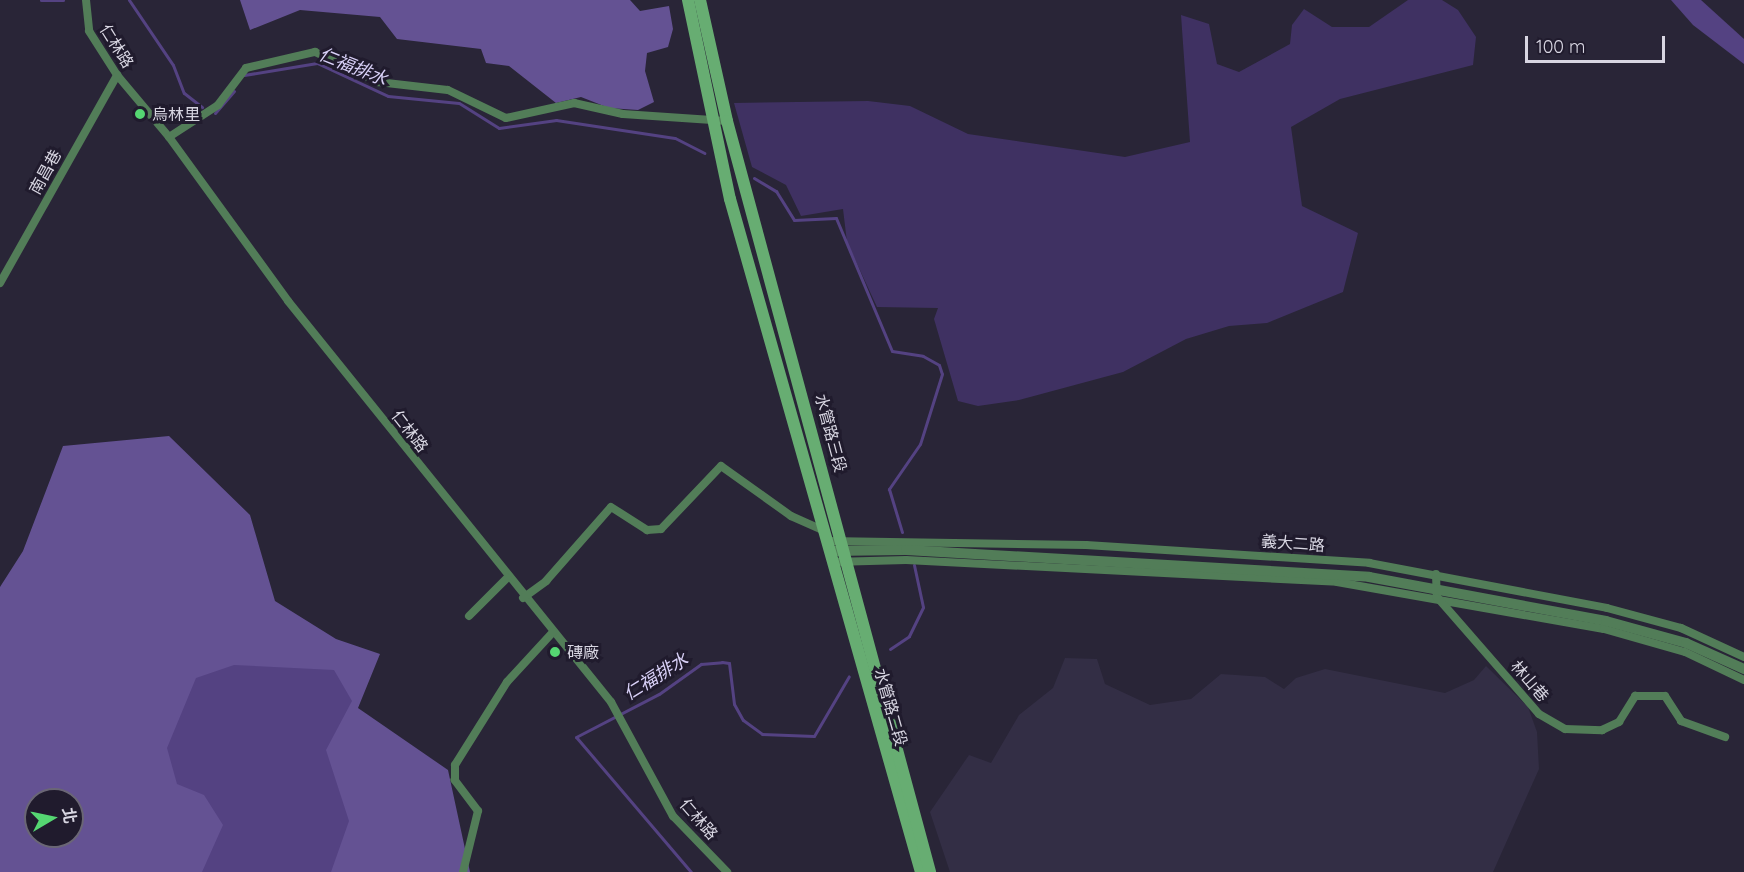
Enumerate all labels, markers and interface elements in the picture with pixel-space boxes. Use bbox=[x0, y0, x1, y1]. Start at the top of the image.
street label: 仁林路 bbox=[96, 21, 138, 71]
scale bar bbox=[1528, 24, 1668, 62]
text: 100 m bbox=[1536, 35, 1585, 58]
water label: 仁福排水 bbox=[316, 44, 390, 90]
place label: 烏林里 bbox=[152, 104, 200, 124]
marker: 烏林里 bbox=[133, 107, 147, 121]
street label: 南昌巷 bbox=[25, 146, 65, 198]
street label: 水管路三段 bbox=[811, 392, 851, 474]
street label: 仁林路 bbox=[388, 406, 432, 456]
street label: 義大二路 bbox=[1260, 531, 1326, 555]
place label: 磚廠 bbox=[567, 642, 599, 662]
marker: 磚廠 bbox=[548, 645, 562, 659]
water label: 仁福排水 bbox=[620, 649, 692, 705]
street label: 林山巷 bbox=[1507, 657, 1553, 705]
street label: 水管路二段 bbox=[871, 666, 911, 748]
north arrow bbox=[24, 788, 84, 848]
street label: 仁林路 bbox=[676, 795, 722, 843]
text: 北 bbox=[59, 806, 81, 825]

